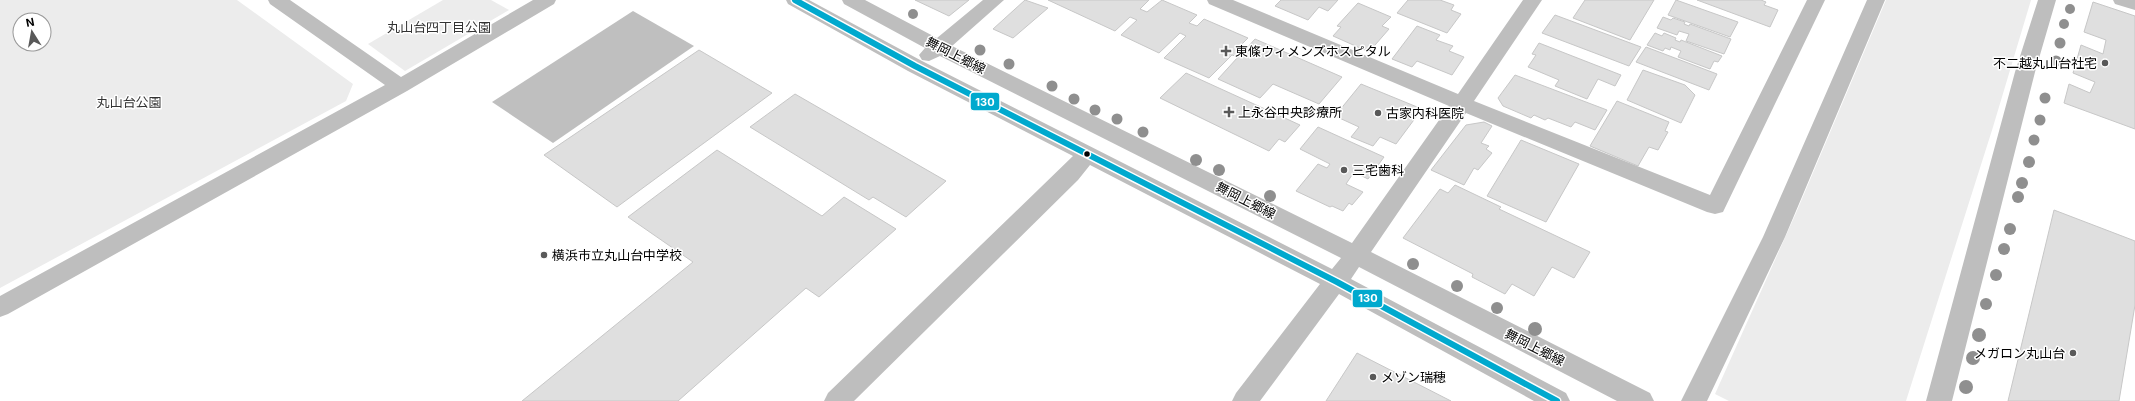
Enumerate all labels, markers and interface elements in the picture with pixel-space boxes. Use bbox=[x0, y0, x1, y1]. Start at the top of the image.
north arrow bbox=[12, 12, 52, 52]
text: N bbox=[25, 15, 36, 30]
park label: 丸山台四丁目公園 bbox=[387, 19, 491, 35]
street label: 舞岡上郷線 bbox=[923, 33, 989, 77]
place label: 東條ウィメンズホスピタル bbox=[1235, 43, 1391, 59]
marker: 東條ウィメンズホスピタル bbox=[1220, 45, 1232, 57]
place label: 不二越丸山台社宅 bbox=[1993, 55, 2097, 71]
marker: 不二越丸山台社宅 bbox=[2100, 58, 2110, 68]
line badge: 130 bbox=[970, 92, 1000, 111]
park label: 丸山台公園 bbox=[96, 94, 162, 110]
text: 130 bbox=[975, 95, 995, 109]
place label: 上永谷中央診療所 bbox=[1238, 104, 1342, 120]
place label: 古家内科医院 bbox=[1386, 105, 1464, 121]
marker: 上永谷中央診療所 bbox=[1223, 106, 1235, 118]
marker: 古家内科医院 bbox=[1373, 108, 1383, 118]
unlabelled marker bbox=[1082, 149, 1092, 159]
place label: 三宅歯科 bbox=[1352, 162, 1404, 178]
marker: 三宅歯科 bbox=[1339, 165, 1349, 175]
street label: 舞岡上郷線 bbox=[1213, 178, 1279, 222]
place label: 横浜市立丸山台中学校 bbox=[552, 247, 682, 263]
marker: 横浜市立丸山台中学校 bbox=[539, 250, 549, 260]
line badge: 130 bbox=[1352, 289, 1383, 308]
text: 130 bbox=[1358, 291, 1378, 305]
street label: 舞岡上郷線 bbox=[1502, 325, 1568, 369]
place label: メガロン丸山台 bbox=[1974, 345, 2065, 361]
marker: メガロン丸山台 bbox=[2068, 348, 2078, 358]
place label: メゾン瑞穂 bbox=[1381, 369, 1446, 385]
marker: メゾン瑞穂 bbox=[1368, 372, 1378, 382]

